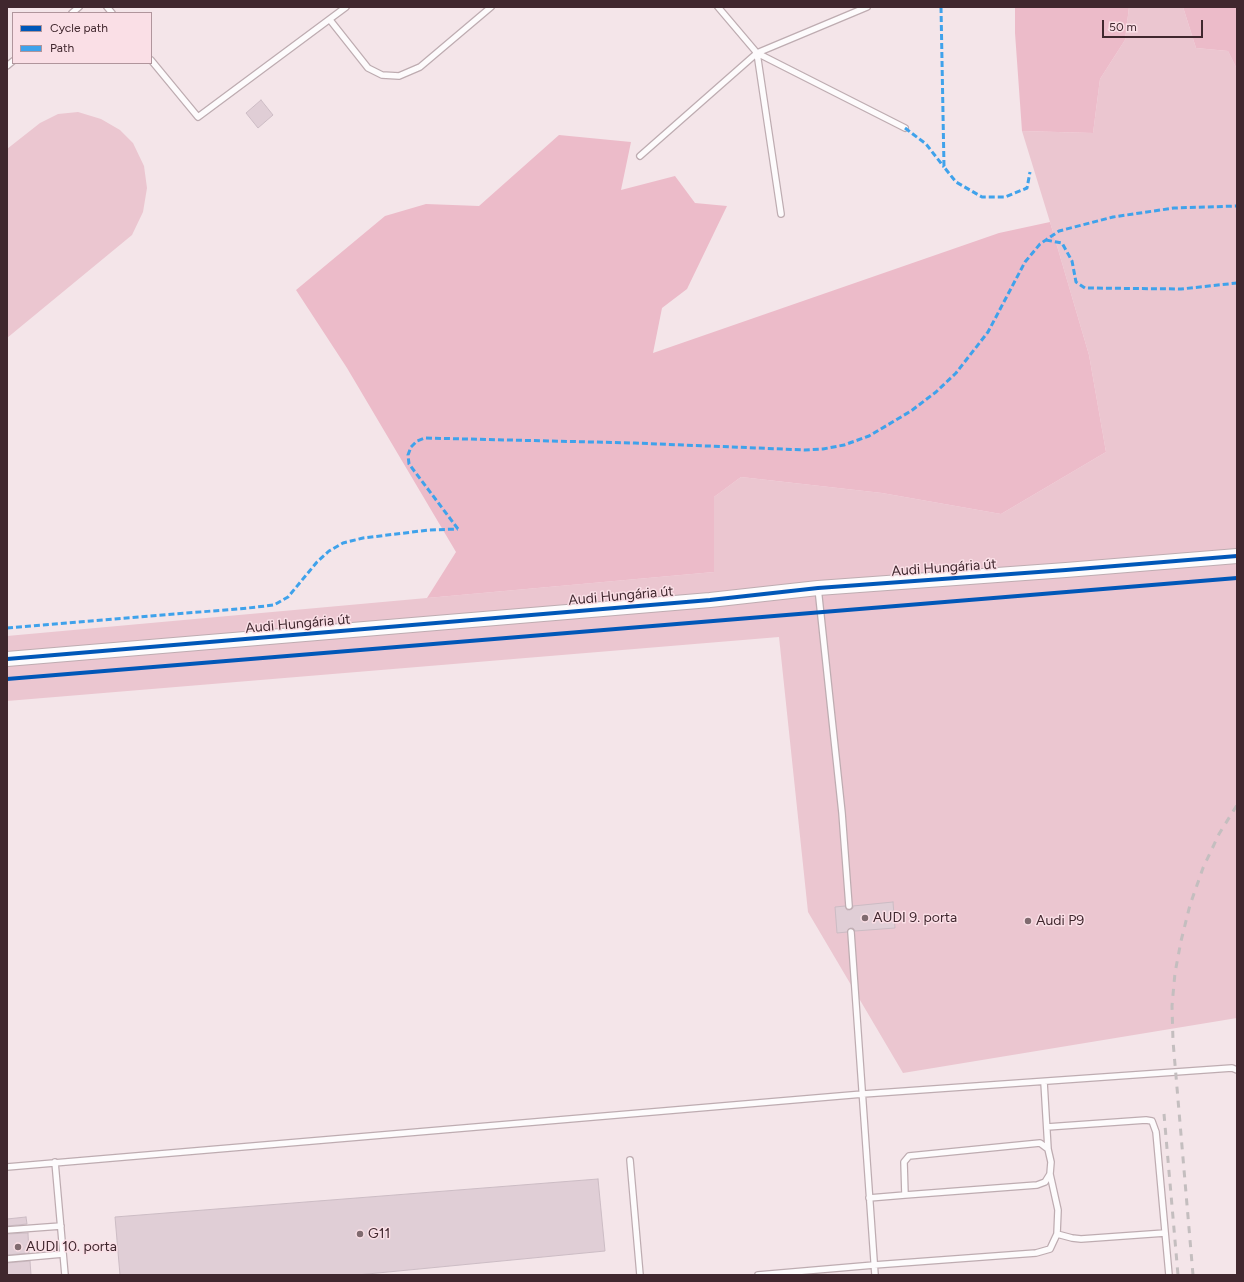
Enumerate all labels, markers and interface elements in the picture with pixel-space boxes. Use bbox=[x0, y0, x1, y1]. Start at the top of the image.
legend bbox=[12, 12, 152, 64]
scale bar bbox=[1104, 12, 1205, 38]
text: 50 m bbox=[1109, 20, 1137, 34]
text: Cycle path bbox=[50, 21, 108, 35]
text: Path bbox=[50, 41, 74, 55]
street label: Audi Hungária út bbox=[891, 556, 997, 580]
street label: Audi Hungária út bbox=[568, 583, 674, 609]
street label: Audi Hungária út bbox=[245, 611, 351, 637]
place label: AUDI 9. porta bbox=[873, 910, 957, 926]
marker: AUDI 9. porta bbox=[860, 913, 870, 923]
place label: Audi P9 bbox=[1036, 913, 1084, 929]
marker: Audi P9 bbox=[1023, 916, 1033, 926]
place label: G11 bbox=[368, 1226, 390, 1242]
marker: G11 bbox=[355, 1229, 365, 1239]
place label: AUDI 10. porta bbox=[26, 1239, 117, 1255]
marker: AUDI 10. porta bbox=[13, 1242, 23, 1252]

